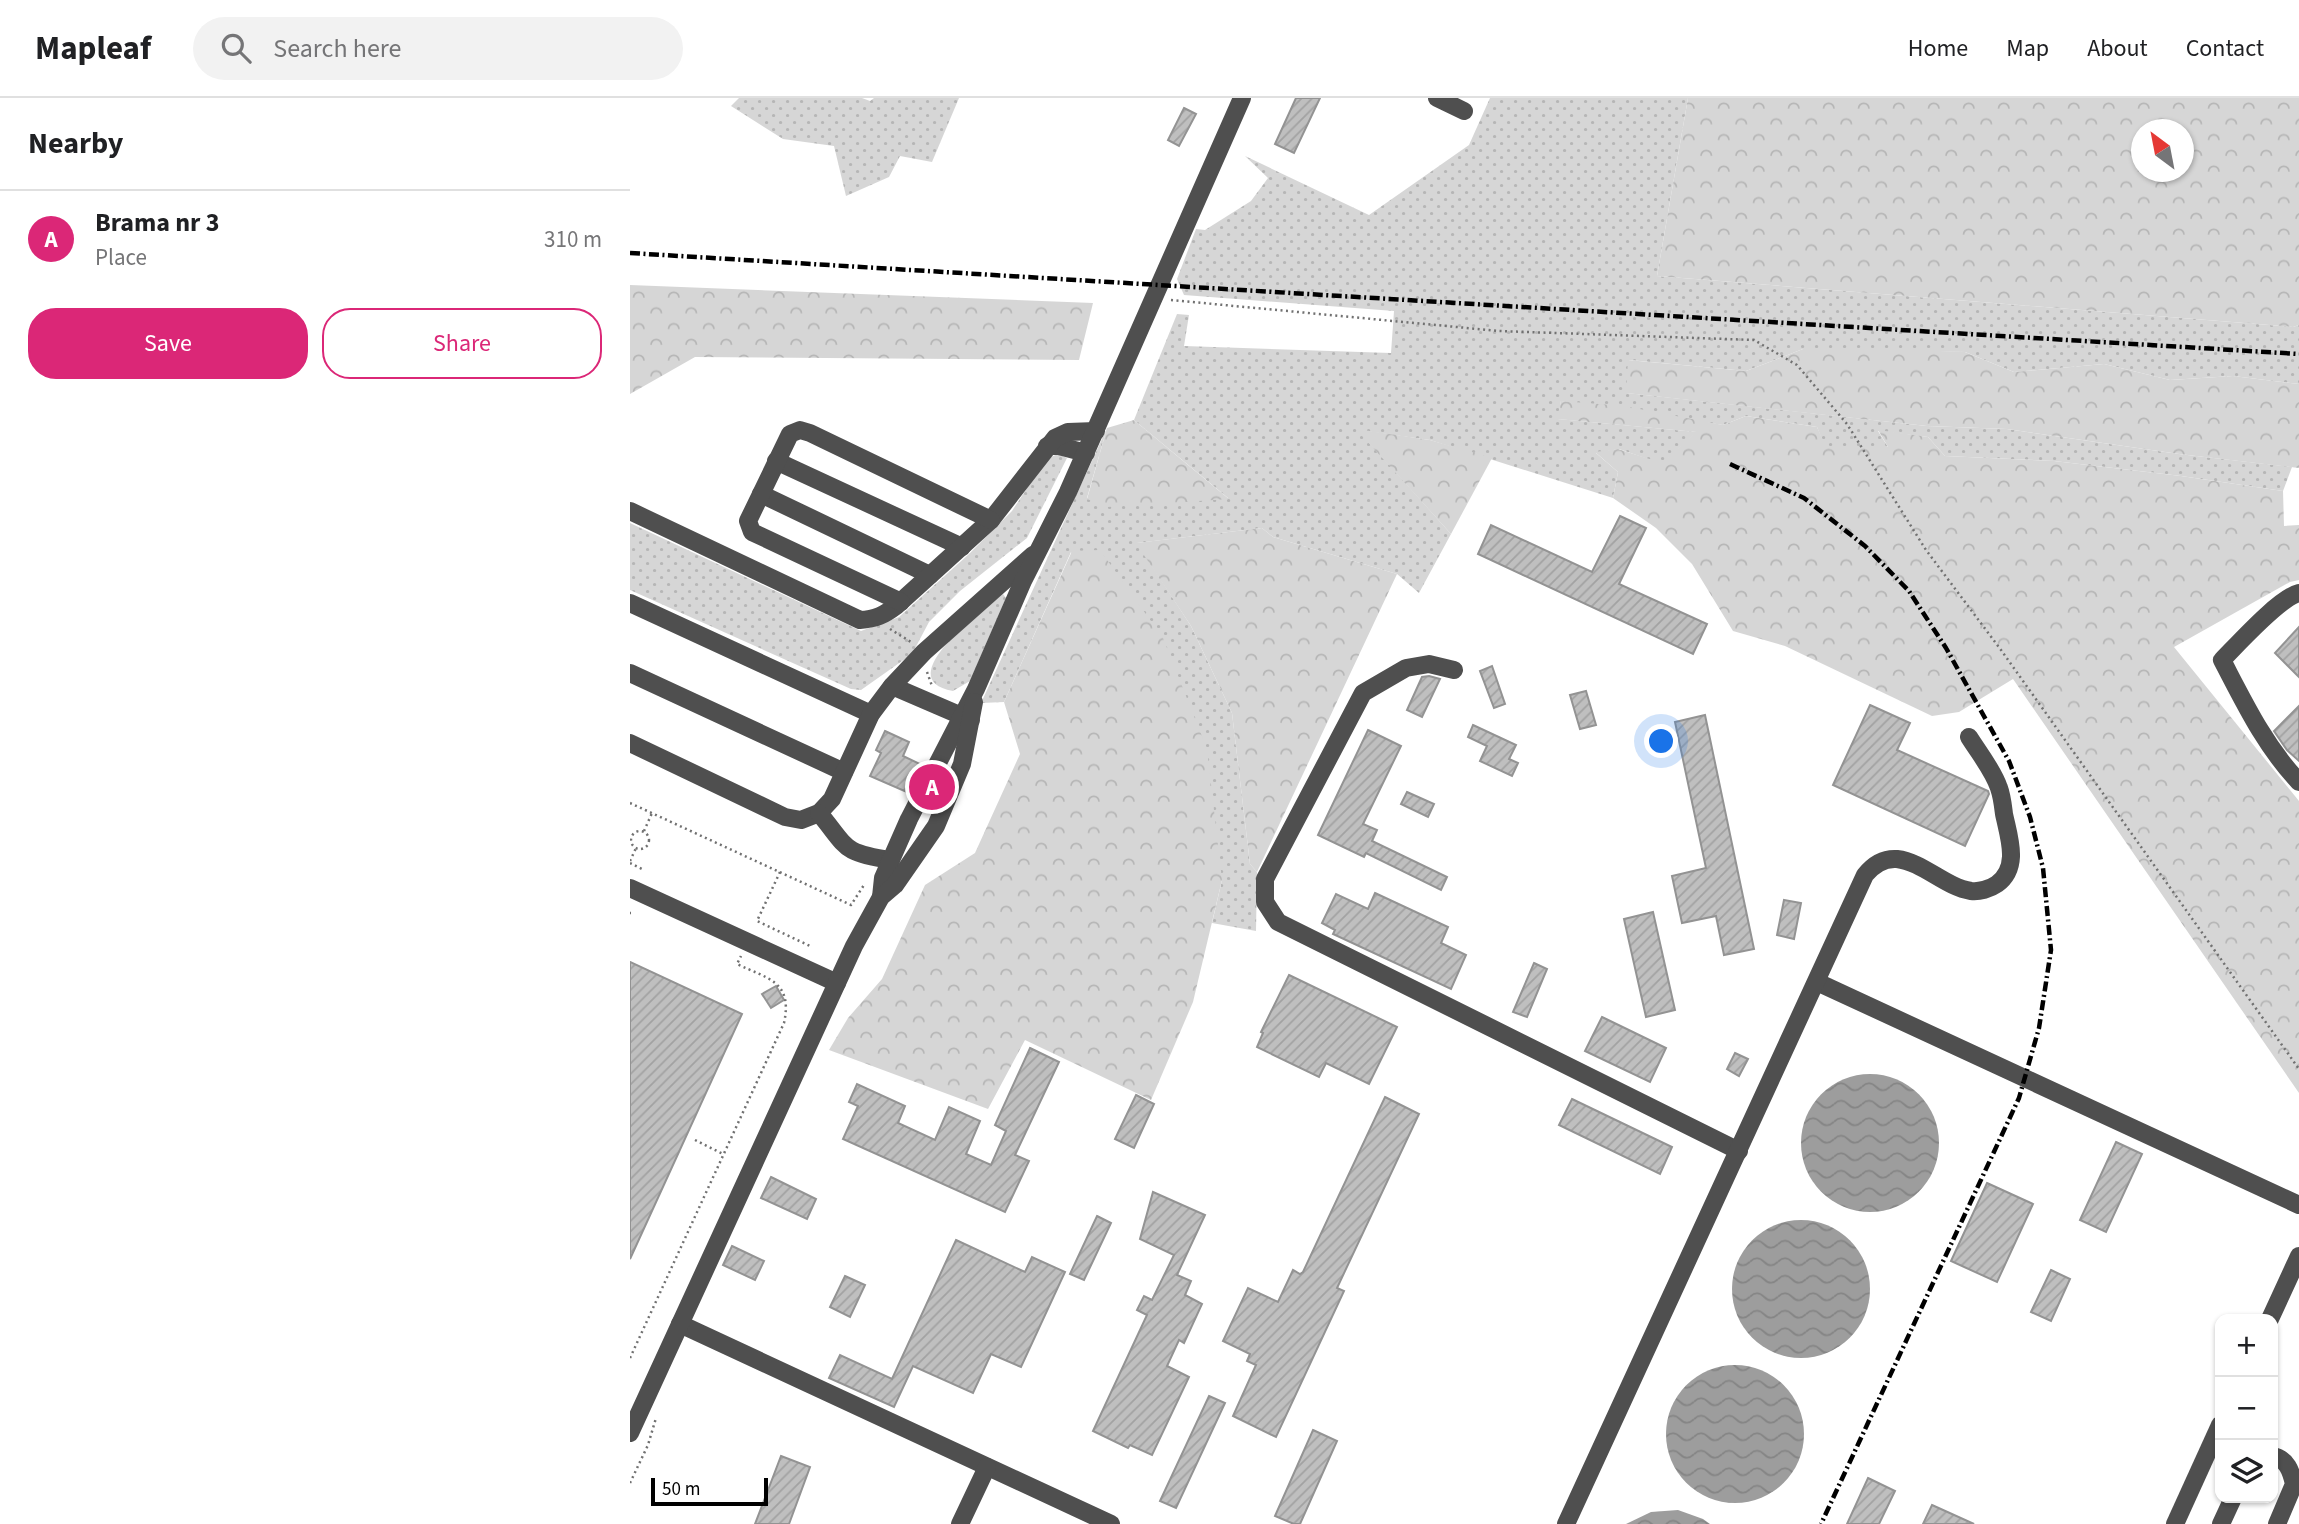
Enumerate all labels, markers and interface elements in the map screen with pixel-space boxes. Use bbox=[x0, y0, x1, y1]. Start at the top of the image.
search box bbox=[193, 17, 683, 80]
text: Mapleaf bbox=[35, 25, 151, 72]
icon: search bbox=[217, 29, 255, 67]
text: Search here bbox=[273, 30, 401, 67]
text: Home bbox=[1908, 31, 1968, 66]
text: Map bbox=[2006, 31, 2049, 66]
text: About bbox=[2087, 31, 2148, 66]
text: Contact bbox=[2186, 31, 2264, 66]
north arrow bbox=[2131, 119, 2194, 182]
text: Nearby bbox=[28, 122, 123, 165]
text: Brama nr 3 bbox=[95, 204, 219, 241]
text: A bbox=[44, 223, 58, 256]
text: 310 m bbox=[544, 223, 602, 256]
text: Place bbox=[95, 241, 147, 274]
button: Save bbox=[28, 308, 308, 379]
button: Share bbox=[322, 308, 602, 379]
your location bbox=[1644, 724, 1678, 758]
pin: A bbox=[909, 761, 955, 813]
map controls bbox=[2215, 1314, 2278, 1503]
button: + bbox=[2215, 1314, 2278, 1377]
button: − bbox=[2215, 1377, 2278, 1440]
button: layers bbox=[2215, 1440, 2278, 1503]
scale bar bbox=[651, 1475, 768, 1507]
text: 50 m bbox=[662, 1476, 700, 1503]

